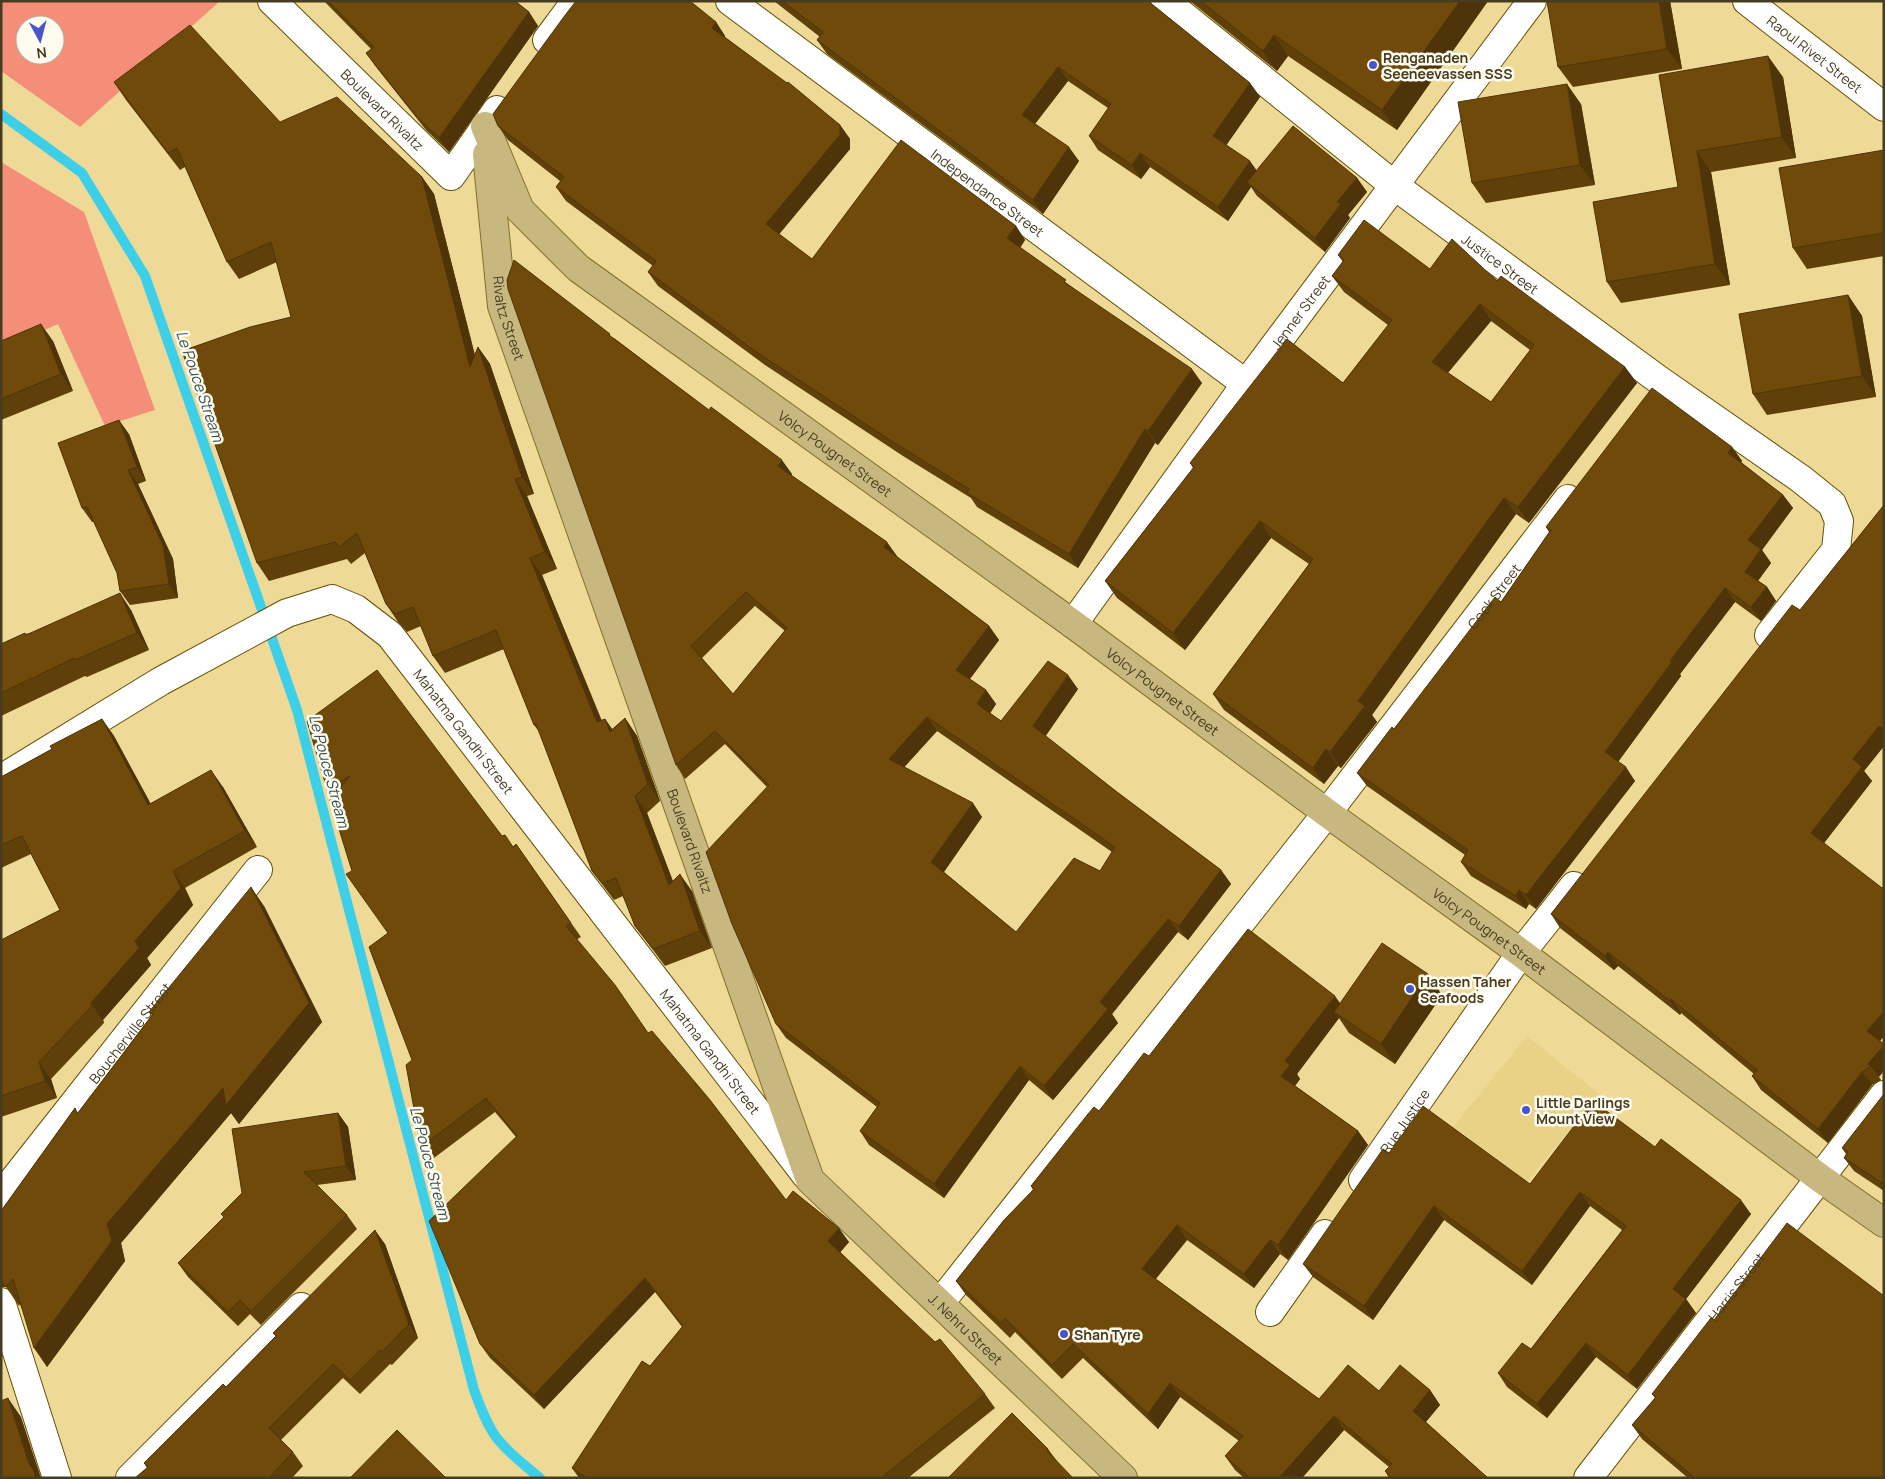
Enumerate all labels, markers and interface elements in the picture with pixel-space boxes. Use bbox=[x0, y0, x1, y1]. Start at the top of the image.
street label: Raoul Rivet Street bbox=[1763, 11, 1867, 97]
north arrow bbox=[15, 15, 65, 65]
text: N bbox=[35, 43, 48, 63]
place label: Renganaden Seeneevassen SSS bbox=[1383, 48, 1512, 83]
marker: Renganaden Seeneevassen SSS bbox=[1367, 59, 1379, 71]
street label: Boulevard Rivaltz bbox=[337, 64, 429, 155]
street label: Independance Street bbox=[927, 144, 1049, 241]
street label: Justice Street bbox=[1458, 229, 1543, 298]
street label: Jenner Street bbox=[1266, 270, 1334, 353]
street label: Rivaltz Street bbox=[490, 275, 530, 363]
water label: Le Pouce Stream bbox=[171, 328, 229, 446]
street label: Volcy Pougnet Street bbox=[774, 406, 896, 501]
street label: Cook Street bbox=[1462, 559, 1525, 632]
street label: Volcy Pougnet Street bbox=[1103, 643, 1224, 740]
street label: Mahatma Gandhi Street bbox=[410, 664, 519, 798]
water label: Le Pouce Stream bbox=[304, 712, 355, 831]
street label: Boulevard Rivaltz bbox=[663, 786, 718, 896]
street label: Volcy Pougnet Street bbox=[1429, 883, 1551, 979]
place label: Hassen Taher Seafoods bbox=[1420, 972, 1512, 1007]
street label: Boucherville Street bbox=[84, 978, 176, 1087]
marker: Hassen Taher Seafoods bbox=[1404, 983, 1416, 995]
street label: Mahatma Gandhi Street bbox=[656, 984, 765, 1118]
street label: Rue Justice bbox=[1375, 1085, 1433, 1157]
place label: Little Darlings Mount View bbox=[1536, 1093, 1631, 1128]
water label: Le Pouce Stream bbox=[405, 1104, 456, 1223]
marker: Little Darlings Mount View bbox=[1520, 1104, 1532, 1116]
street label: Harris Street bbox=[1703, 1248, 1769, 1325]
street label: J. Nehru Street bbox=[925, 1289, 1008, 1369]
place label: Shan Tyre bbox=[1074, 1325, 1141, 1344]
marker: Shan Tyre bbox=[1058, 1328, 1070, 1340]

